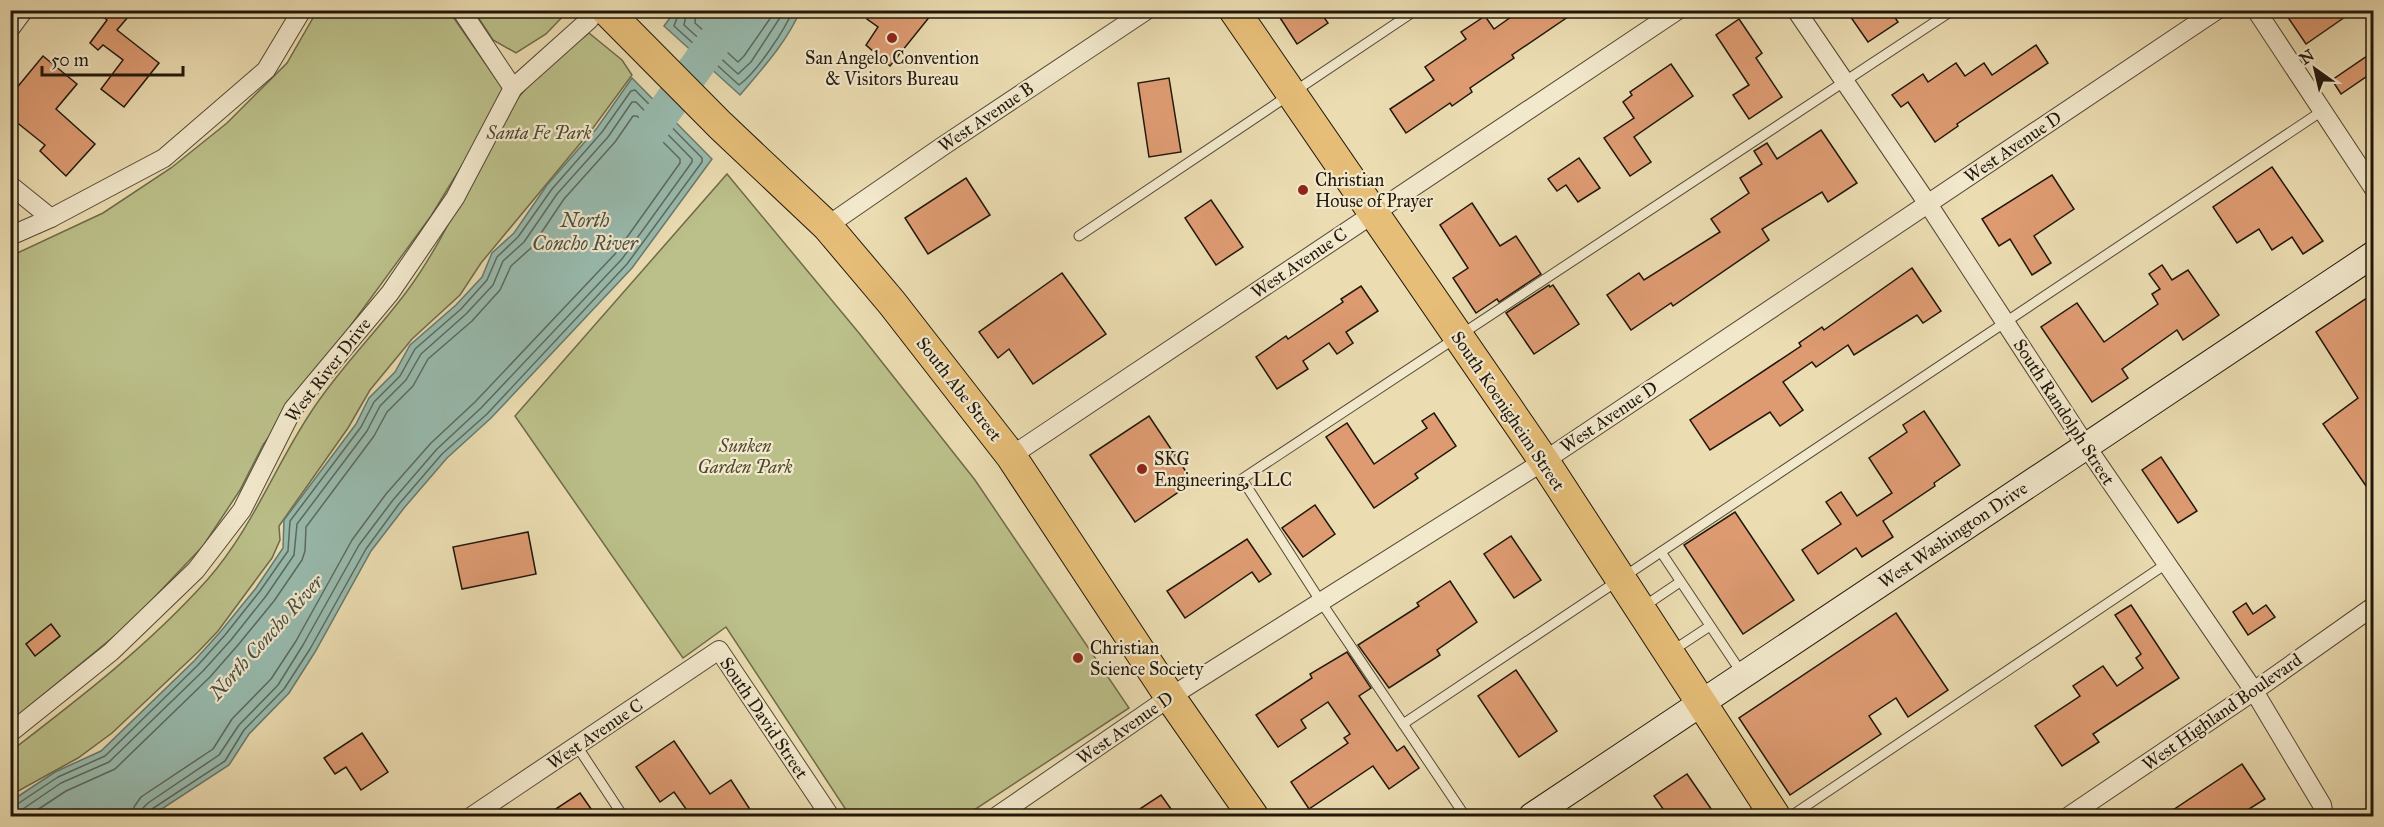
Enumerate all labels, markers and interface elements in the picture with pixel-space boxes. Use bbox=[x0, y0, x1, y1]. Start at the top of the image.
marker: San Angelo Convention & Visitors Bureau bbox=[885, 31, 899, 45]
scale bar bbox=[42, 39, 183, 77]
north arrow bbox=[2285, 39, 2345, 99]
text: N bbox=[2296, 45, 2318, 69]
place label: San Angelo Convention & Visitors Bureau bbox=[805, 47, 979, 90]
text: 50 m bbox=[51, 49, 89, 71]
street label: West Avenue B bbox=[934, 77, 1038, 157]
street label: West Avenue D bbox=[1960, 106, 2066, 188]
park label: Santa Fe Park bbox=[486, 122, 591, 144]
place label: Christian House of Prayer bbox=[1315, 169, 1433, 212]
marker: Christian House of Prayer bbox=[1296, 183, 1310, 197]
water label: North Concho River bbox=[532, 208, 640, 255]
street label: West Avenue C bbox=[1247, 223, 1351, 303]
street label: West River Drive bbox=[280, 313, 376, 427]
street label: South Koenigheim Street bbox=[1446, 327, 1570, 496]
street label: South Abe Street bbox=[911, 332, 1007, 446]
street label: South Randolph Street bbox=[2008, 335, 2120, 490]
street label: West Avenue D bbox=[1556, 376, 1662, 458]
park label: Sunken Garden Park bbox=[697, 435, 793, 478]
place label: SKG Engineering, LLC bbox=[1154, 448, 1292, 492]
marker: SKG Engineering, LLC bbox=[1135, 462, 1149, 476]
street label: West Washington Drive bbox=[1874, 477, 2032, 594]
water label: North Concho River bbox=[203, 569, 329, 705]
place label: Christian Science Society bbox=[1090, 637, 1204, 680]
street label: West Highland Boulevard bbox=[2138, 649, 2307, 776]
marker: Christian Science Society bbox=[1071, 651, 1085, 665]
street label: South David Street bbox=[715, 653, 813, 784]
street label: West Avenue D bbox=[1072, 687, 1178, 769]
street label: West Avenue C bbox=[543, 694, 647, 774]

